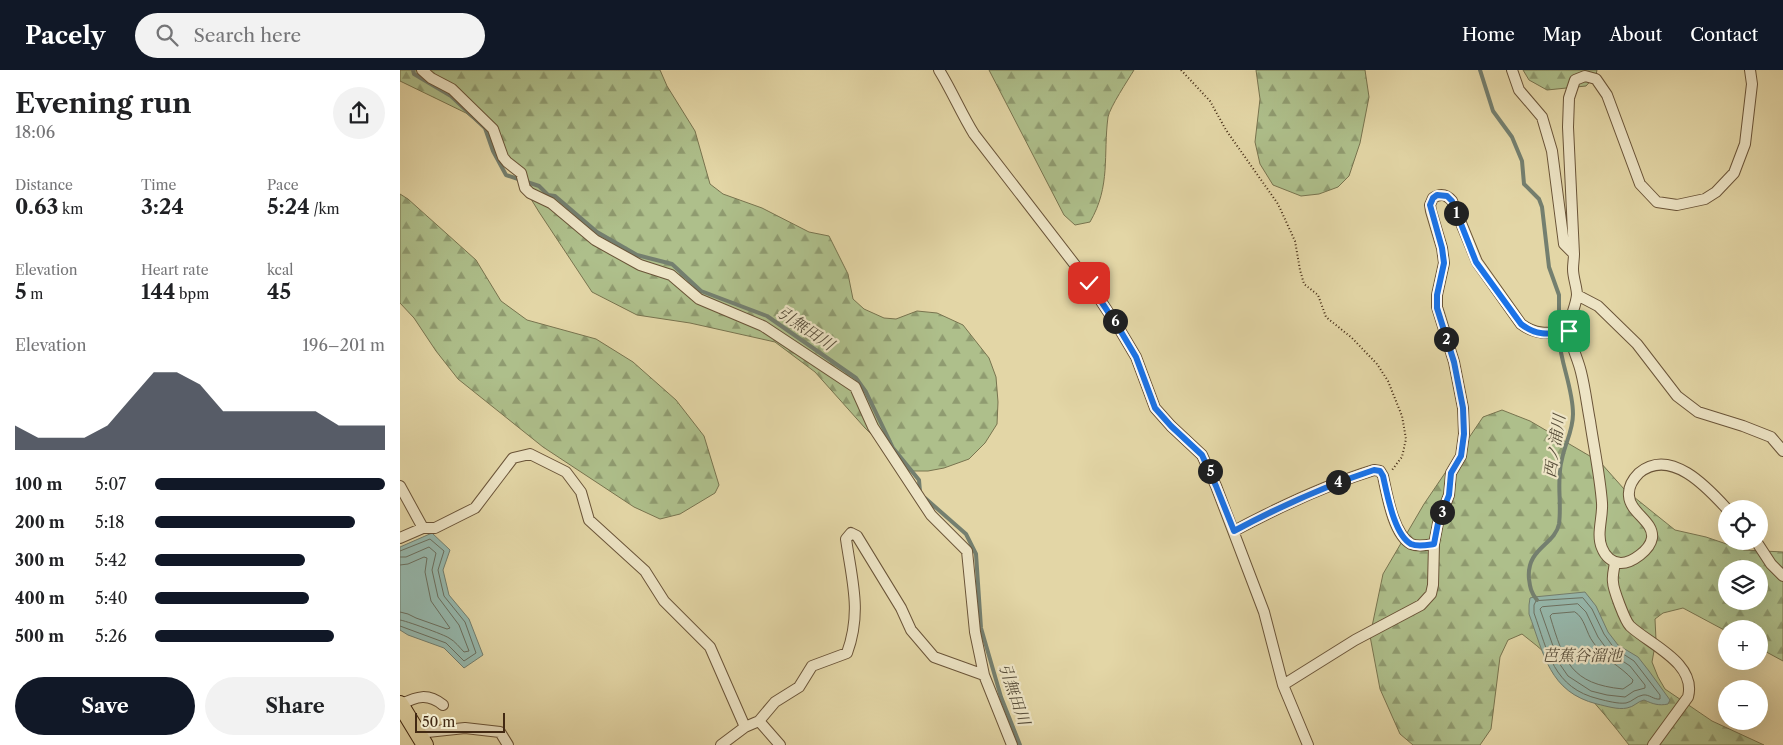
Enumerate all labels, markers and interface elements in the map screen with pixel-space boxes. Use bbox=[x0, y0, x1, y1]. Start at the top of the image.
search box bbox=[135, 13, 485, 58]
text: Pacely bbox=[25, 21, 105, 50]
icon: search bbox=[153, 21, 181, 49]
text: Search here bbox=[193, 24, 301, 47]
text: Home bbox=[1462, 24, 1515, 46]
text: Map bbox=[1543, 24, 1581, 46]
text: About bbox=[1609, 24, 1662, 46]
text: Contact bbox=[1690, 24, 1758, 46]
text: Evening run bbox=[15, 86, 191, 120]
button: share bbox=[333, 87, 385, 139]
text: 18:06 bbox=[15, 122, 55, 142]
text: Distance bbox=[15, 176, 73, 194]
text: Time bbox=[141, 176, 176, 194]
text: Pace bbox=[267, 176, 299, 194]
text: 0.63 bbox=[15, 194, 58, 219]
text: 3:24 bbox=[141, 194, 184, 219]
text: 5:24 bbox=[267, 194, 310, 219]
text: km bbox=[58, 200, 83, 218]
text: /km bbox=[310, 200, 340, 218]
pin: 1 bbox=[1444, 200, 1468, 226]
text: 1 bbox=[1453, 204, 1460, 222]
text: Elevation bbox=[15, 261, 78, 279]
text: Heart rate bbox=[141, 261, 208, 279]
text: kcal bbox=[267, 261, 293, 279]
pin bbox=[1068, 262, 1110, 304]
icon: check bbox=[1075, 269, 1103, 297]
text: 5 bbox=[15, 279, 27, 304]
text: 144 bbox=[141, 279, 175, 304]
text: 45 bbox=[267, 279, 291, 304]
text: m bbox=[27, 285, 43, 303]
text: bpm bbox=[175, 285, 209, 303]
water label: 引無田川 bbox=[774, 302, 840, 355]
pin: 6 bbox=[1102, 308, 1128, 334]
pin bbox=[1548, 310, 1590, 352]
text: 6 bbox=[1111, 312, 1120, 330]
icon: arrive bbox=[1555, 317, 1583, 345]
pin: 2 bbox=[1434, 326, 1458, 352]
text: 2 bbox=[1442, 330, 1451, 348]
text: Elevation bbox=[15, 335, 86, 355]
text: 196–201 m bbox=[302, 335, 385, 355]
water label: 西ノ浦川 bbox=[1539, 411, 1569, 479]
pin: 5 bbox=[1198, 458, 1222, 484]
text: 5 bbox=[1207, 462, 1214, 480]
pin: 4 bbox=[1326, 470, 1350, 494]
text: 4 bbox=[1334, 473, 1343, 491]
text: 100 m bbox=[15, 474, 62, 494]
text: 5:07 bbox=[95, 474, 126, 494]
pin: 3 bbox=[1430, 500, 1454, 524]
map controls bbox=[1718, 500, 1768, 730]
button: locate bbox=[1718, 500, 1768, 550]
text: 3 bbox=[1439, 503, 1446, 521]
text: 200 m bbox=[15, 512, 65, 532]
text: 5:18 bbox=[95, 512, 124, 532]
text: 300 m bbox=[15, 550, 64, 570]
text: 5:42 bbox=[95, 550, 127, 570]
button: layers bbox=[1718, 560, 1768, 610]
text: 400 m bbox=[15, 588, 65, 608]
text: 5:40 bbox=[95, 588, 128, 608]
button: + bbox=[1718, 620, 1768, 670]
text: 500 m bbox=[15, 626, 64, 646]
text: 5:26 bbox=[95, 626, 127, 646]
water label: 芭蕉谷溜池 bbox=[1542, 645, 1624, 665]
water label: 引無田川 bbox=[995, 660, 1036, 729]
button: Save bbox=[15, 677, 195, 735]
button: Share bbox=[205, 677, 385, 735]
button: − bbox=[1718, 680, 1768, 730]
scale bar bbox=[415, 710, 505, 733]
text: 50 m bbox=[422, 713, 455, 731]

